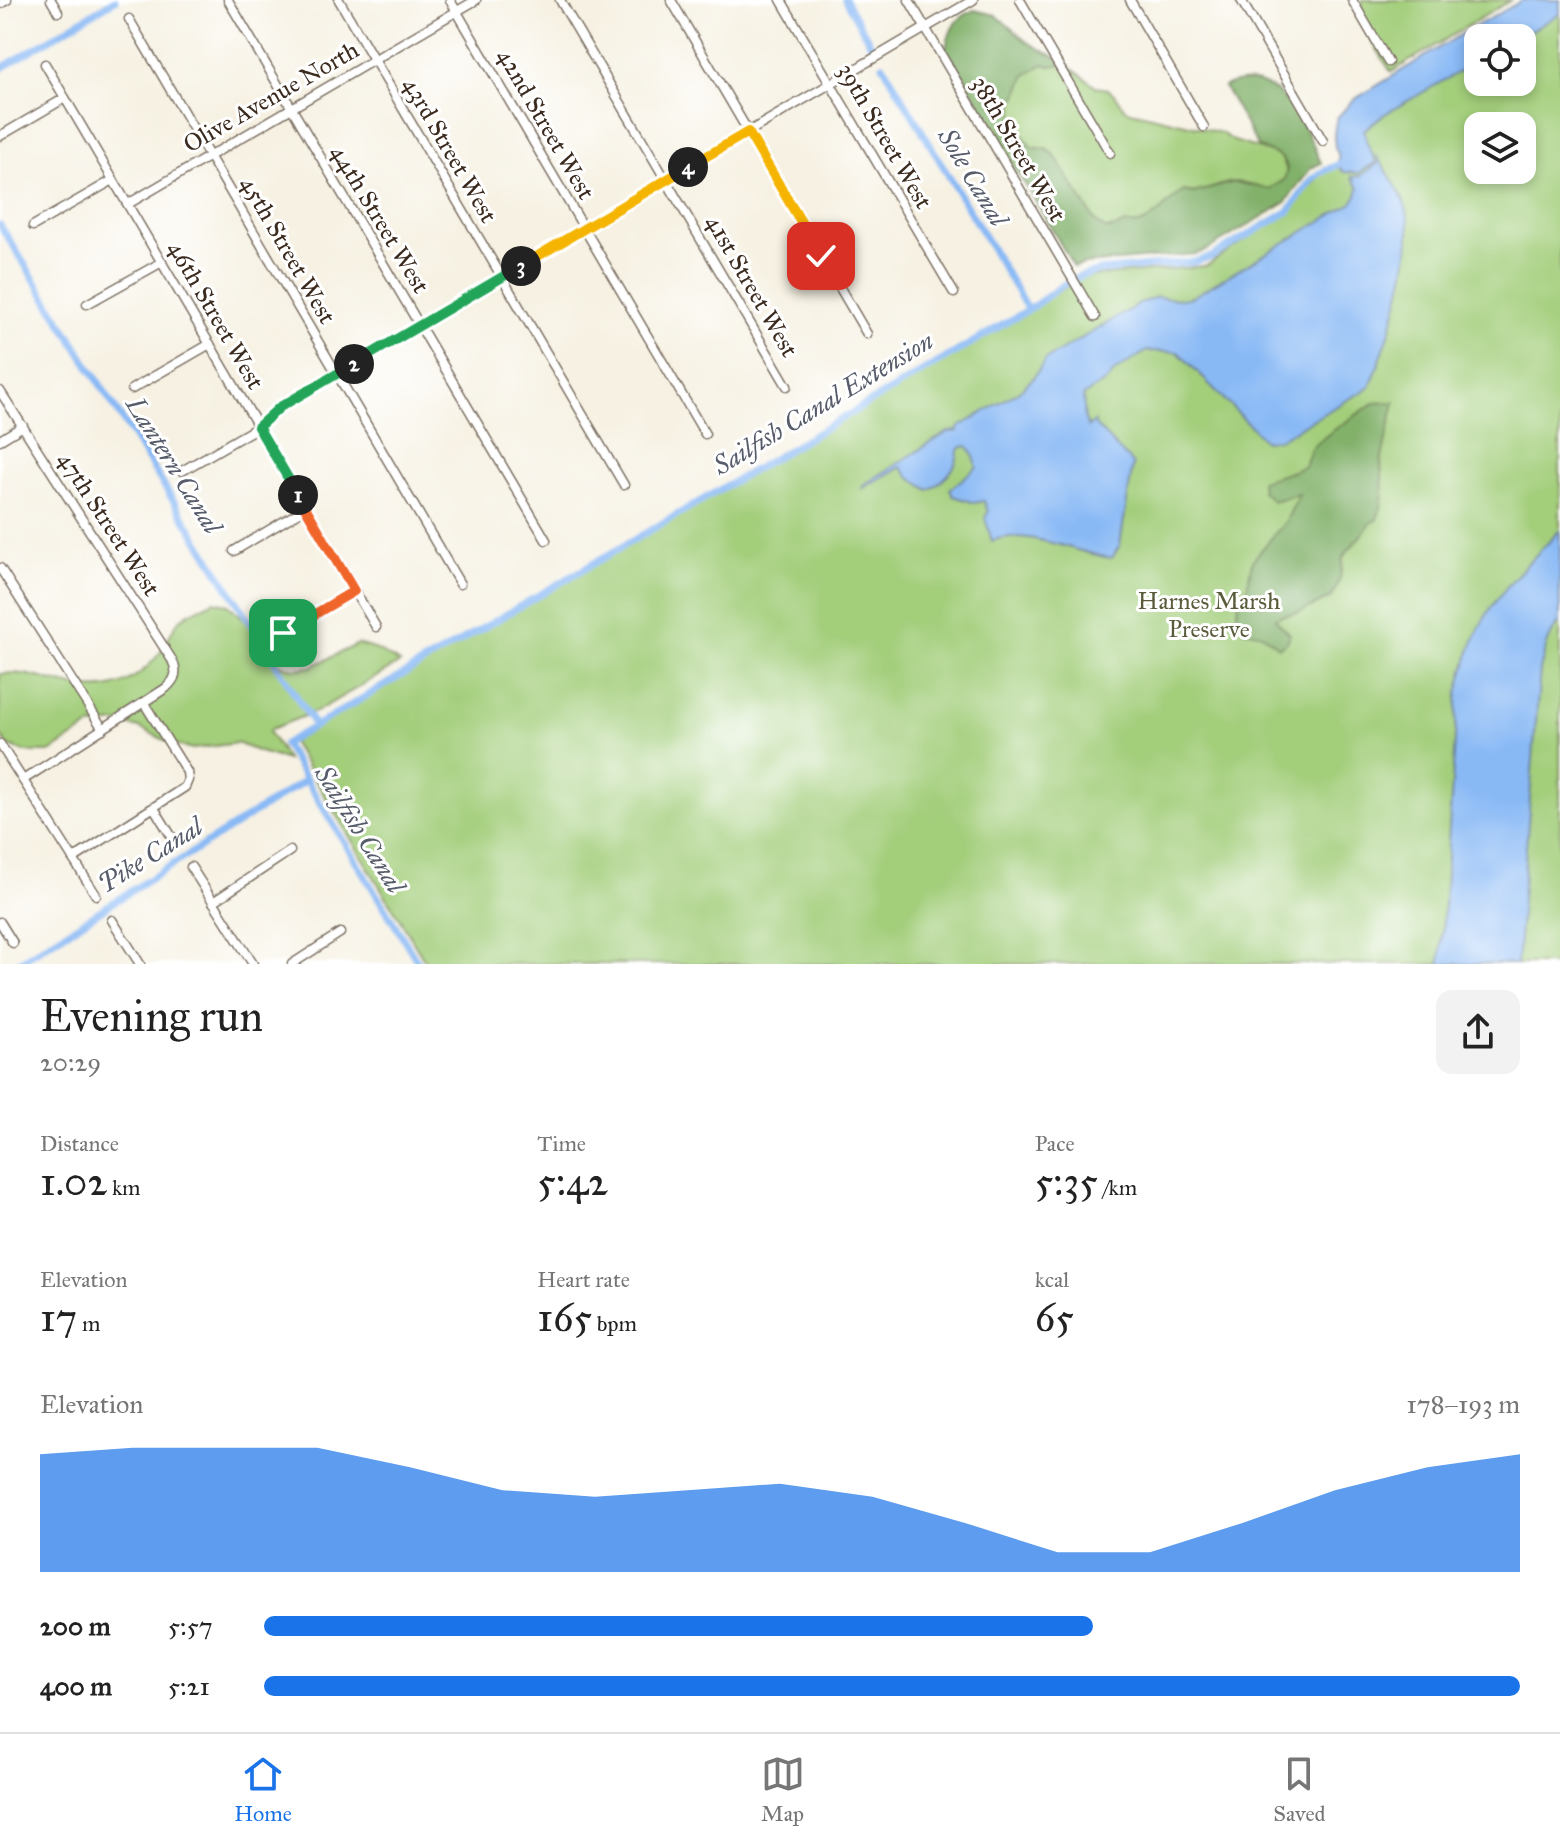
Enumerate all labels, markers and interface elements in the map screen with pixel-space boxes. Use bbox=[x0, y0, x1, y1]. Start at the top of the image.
map controls bbox=[1464, 24, 1536, 184]
button: locate bbox=[1464, 24, 1536, 96]
street label: Olive Avenue North bbox=[178, 35, 364, 159]
street label: 42nd Street West bbox=[491, 43, 602, 205]
street label: 39th Street West bbox=[831, 58, 939, 215]
street label: 38th Street West bbox=[965, 71, 1073, 228]
street label: 43rd Street West bbox=[396, 72, 504, 228]
button: layers bbox=[1464, 112, 1536, 184]
water label: Sole Canal bbox=[931, 121, 1016, 234]
street label: 44th Street West bbox=[324, 139, 436, 299]
pin: 4 bbox=[668, 147, 708, 187]
text: 4 bbox=[682, 153, 694, 180]
street label: 45th Street West bbox=[234, 171, 343, 330]
street label: 41st Street West bbox=[699, 210, 805, 363]
pin bbox=[787, 222, 855, 290]
icon: check bbox=[799, 234, 843, 278]
street label: 46th Street West bbox=[161, 235, 271, 395]
pin: 3 bbox=[501, 246, 541, 286]
text: 3 bbox=[517, 252, 525, 279]
water label: Sailfish Canal Extension bbox=[706, 324, 939, 482]
pin: 2 bbox=[334, 344, 374, 384]
text: 2 bbox=[349, 350, 359, 377]
water label: Lantern Canal bbox=[119, 390, 230, 541]
street label: 47th Street West bbox=[51, 446, 167, 602]
pin: 1 bbox=[278, 475, 318, 515]
text: 1 bbox=[294, 481, 302, 508]
park label: Harnes Marsh Preserve bbox=[1138, 586, 1280, 644]
pin bbox=[249, 599, 317, 667]
icon: arrive bbox=[261, 611, 305, 655]
water label: Sailfish Canal bbox=[308, 758, 413, 900]
water label: Pike Canal bbox=[92, 809, 210, 900]
text: Evening run bbox=[40, 989, 263, 1043]
button: share bbox=[1436, 990, 1520, 1074]
text: 20:29 bbox=[40, 1046, 101, 1078]
text: Distance bbox=[40, 1130, 119, 1157]
text: Time bbox=[537, 1130, 586, 1157]
text: Pace bbox=[1035, 1130, 1075, 1157]
text: 1.02 bbox=[40, 1157, 107, 1206]
text: 5:42 bbox=[537, 1157, 608, 1206]
text: 5:35 bbox=[1035, 1157, 1098, 1206]
text: km bbox=[107, 1174, 141, 1201]
text: /km bbox=[1098, 1174, 1137, 1201]
text: Elevation bbox=[40, 1266, 127, 1293]
text: Heart rate bbox=[537, 1266, 630, 1293]
text: kcal bbox=[1035, 1266, 1069, 1293]
text: 17 bbox=[40, 1293, 77, 1342]
text: 165 bbox=[537, 1293, 592, 1342]
text: 65 bbox=[1035, 1293, 1074, 1342]
text: m bbox=[77, 1310, 100, 1337]
text: bpm bbox=[592, 1310, 637, 1337]
text: Elevation bbox=[40, 1388, 143, 1420]
text: 178–193 m bbox=[1407, 1388, 1520, 1420]
text: 200 m bbox=[40, 1610, 111, 1642]
text: 5:57 bbox=[168, 1610, 213, 1642]
text: 400 m bbox=[40, 1670, 112, 1702]
text: 5:21 bbox=[168, 1670, 210, 1702]
tab: Home bbox=[234, 1752, 292, 1827]
tab: Map bbox=[761, 1752, 805, 1827]
tab: Saved bbox=[1273, 1752, 1326, 1827]

